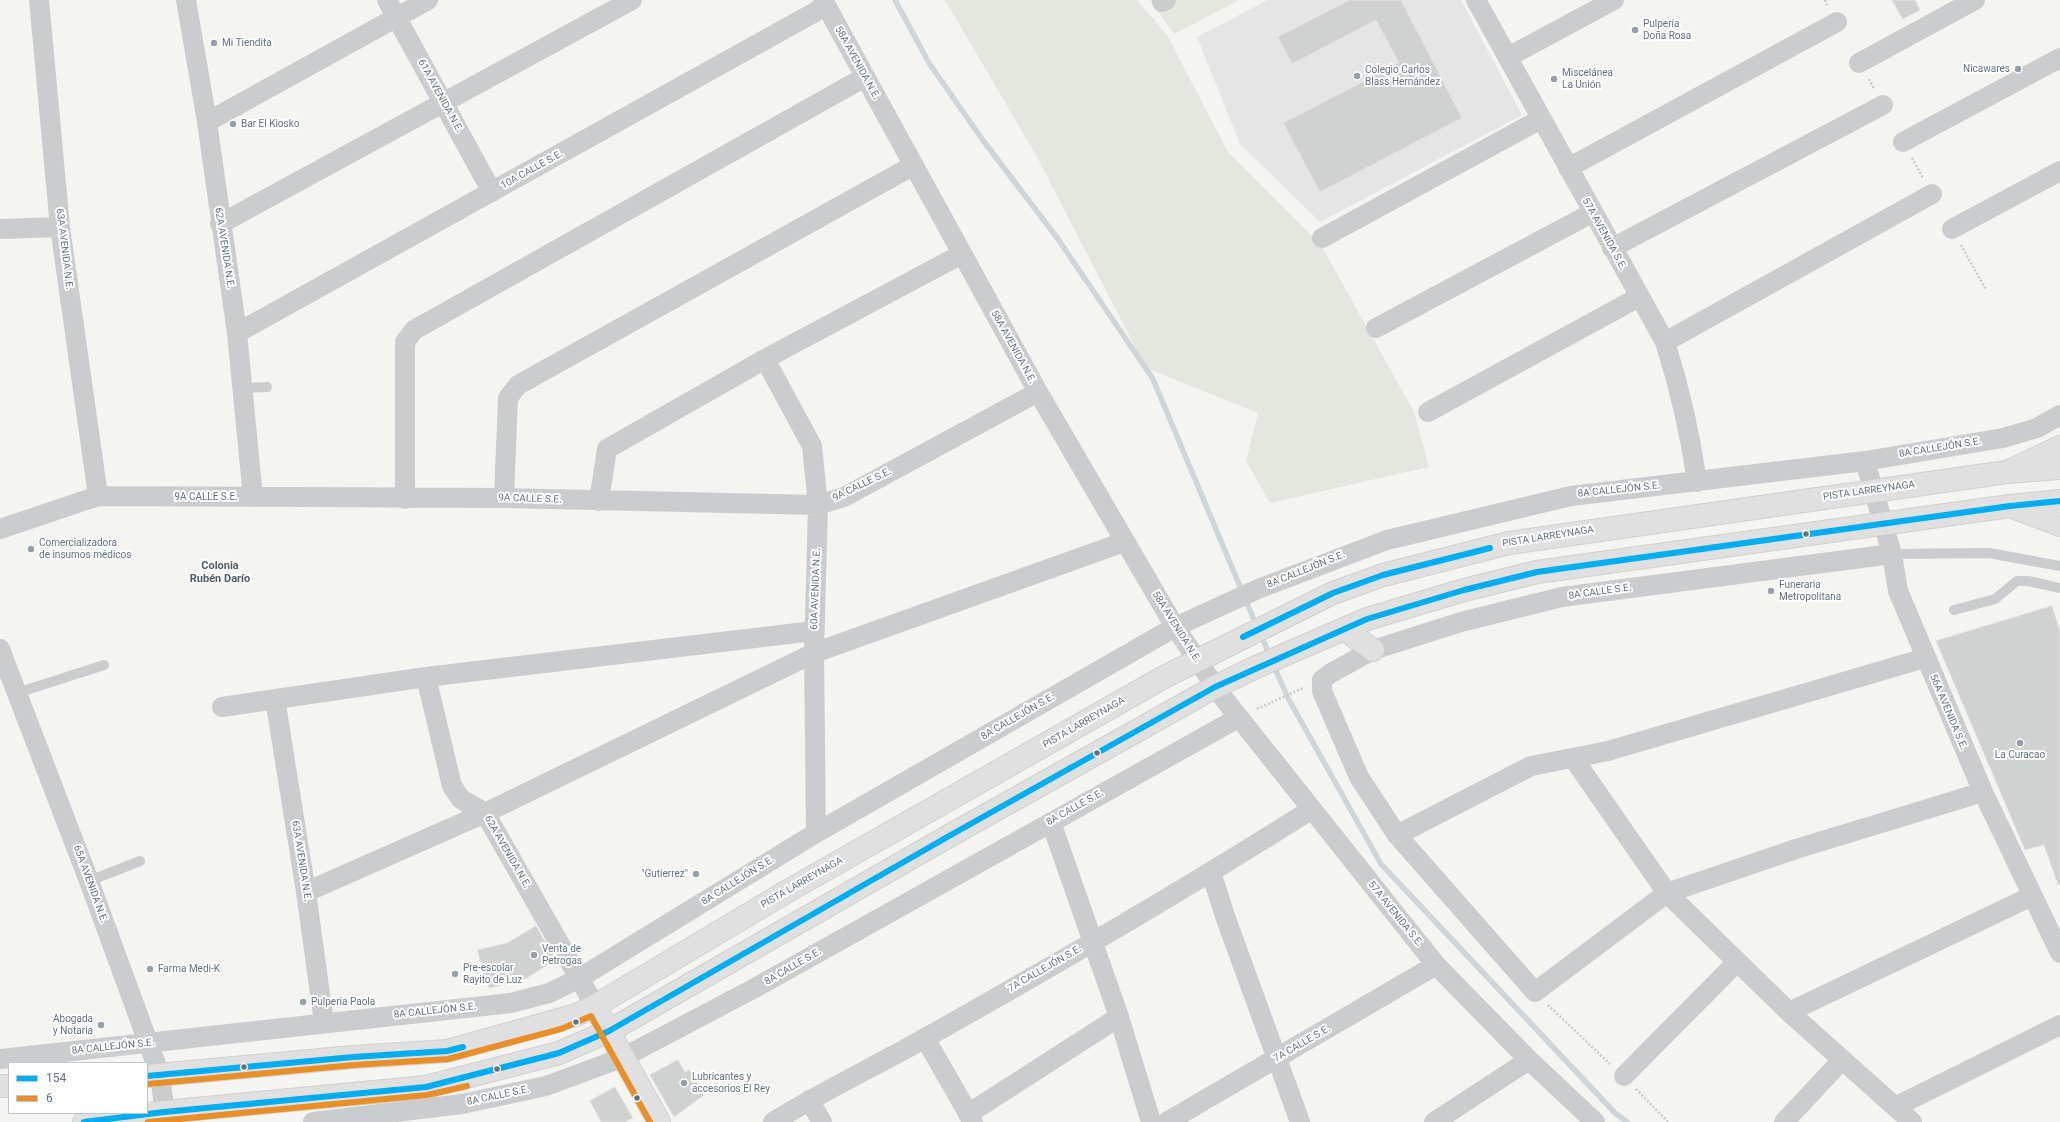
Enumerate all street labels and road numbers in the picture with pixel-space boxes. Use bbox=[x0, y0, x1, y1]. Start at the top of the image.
street label: 58A AVENIDA N.E. bbox=[832, 24, 882, 102]
street label: 61A AVENIDA N.E. bbox=[415, 57, 465, 135]
street label: 10A CALLE S.E. bbox=[499, 148, 565, 192]
street label: 57A AVENIDA S.E. bbox=[1579, 196, 1629, 272]
street label: 62A AVENIDA N.E. bbox=[212, 207, 236, 289]
street label: 63A AVENIDA N.E. bbox=[53, 208, 75, 290]
street label: 58A AVENIDA N.E. bbox=[988, 308, 1038, 386]
street label: 8A CALLEJÓN S.E. bbox=[1898, 436, 1982, 460]
street label: 9A CALLE S.E. bbox=[831, 466, 893, 504]
street label: PISTA LARREYNAGA bbox=[1822, 479, 1916, 503]
street label: 8A CALLEJÓN S.E. bbox=[1577, 480, 1661, 500]
street label: 9A CALLE S.E. bbox=[174, 491, 238, 503]
street label: 9A CALLE S.E. bbox=[498, 492, 562, 506]
street label: PISTA LARREYNAGA bbox=[1501, 524, 1595, 550]
street label: 60A AVENIDA N.E. bbox=[809, 548, 823, 630]
street label: 8A CALLEJÓN S.E. bbox=[1265, 549, 1347, 591]
street label: 8A CALLE S.E. bbox=[1568, 582, 1632, 602]
street label: 58A AVENIDA N.E. bbox=[1149, 589, 1203, 665]
street label: 56A AVENIDA S.E. bbox=[1927, 673, 1969, 751]
street label: 8A CALLEJÓN S.E. bbox=[979, 691, 1057, 743]
street label: PISTA LARREYNAGA bbox=[1041, 695, 1127, 751]
street label: 8A CALLE S.E. bbox=[1044, 787, 1106, 829]
street label: 62A AVENIDA N.E. bbox=[481, 814, 533, 890]
street label: 63A AVENIDA N.E. bbox=[289, 820, 313, 902]
street label: 65A AVENIDA N.E. bbox=[70, 844, 110, 924]
street label: 8A CALLEJÓN S.E. bbox=[700, 854, 776, 908]
street label: PISTA LARREYNAGA bbox=[759, 855, 845, 911]
street label: 57A AVENIDA S.E. bbox=[1365, 879, 1425, 949]
street label: 7A CALLEJÓN S.E. bbox=[1006, 943, 1084, 995]
street label: 8A CALLE S.E. bbox=[763, 946, 823, 988]
street label: 8A CALLEJÓN S.E. bbox=[393, 1001, 477, 1021]
street label: 7A CALLE S.E. bbox=[1272, 1023, 1332, 1065]
street label: 8A CALLEJÓN S.E. bbox=[71, 1037, 155, 1057]
street label: 8A CALLE S.E. bbox=[466, 1084, 530, 1108]

